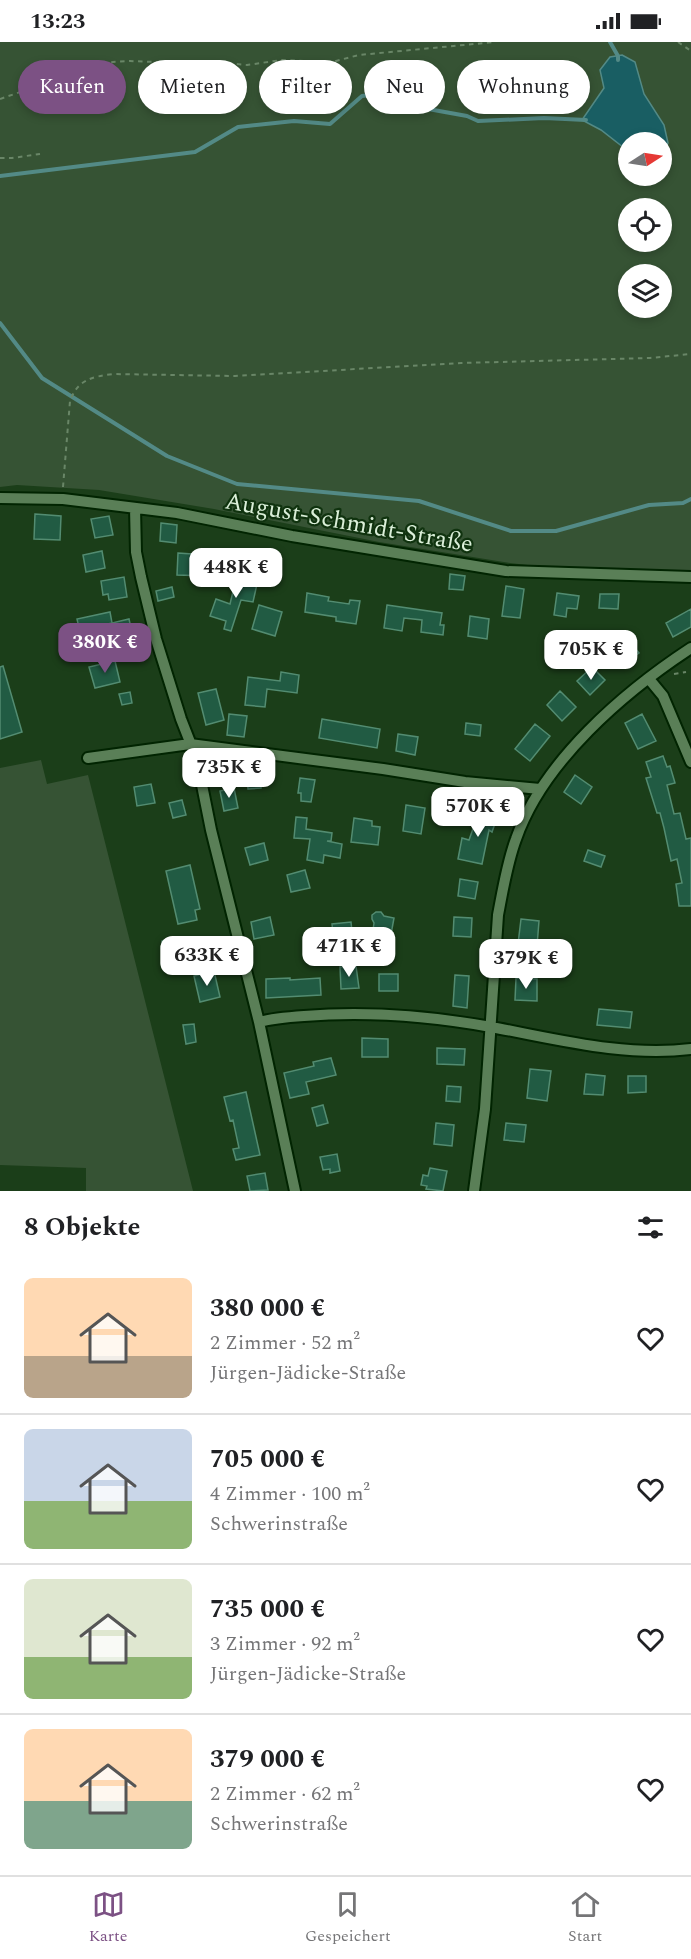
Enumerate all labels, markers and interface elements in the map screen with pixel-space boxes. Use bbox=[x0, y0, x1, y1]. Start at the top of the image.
text: 13:23 bbox=[30, 5, 85, 38]
chip: Kaufen bbox=[18, 60, 126, 114]
chip: Mieten bbox=[138, 60, 247, 114]
chip: Filter bbox=[259, 60, 352, 114]
chip: Neu bbox=[364, 60, 445, 114]
chip: Wohnung bbox=[457, 60, 590, 114]
north arrow bbox=[618, 132, 672, 186]
map controls bbox=[618, 132, 672, 318]
button: locate bbox=[618, 198, 672, 252]
button: layers bbox=[618, 264, 672, 318]
street label: August-Schmidt-Straße bbox=[222, 483, 476, 563]
pin: 448K € bbox=[187, 548, 285, 599]
text: 448K € bbox=[203, 552, 269, 582]
pin: 380K € bbox=[56, 623, 154, 674]
text: 380K € bbox=[72, 627, 138, 657]
pin: 705K € bbox=[542, 630, 640, 681]
text: 705K € bbox=[558, 634, 624, 664]
pin: 735K € bbox=[180, 748, 278, 799]
text: 735K € bbox=[196, 752, 262, 782]
pin: 570K € bbox=[429, 787, 527, 838]
text: 570K € bbox=[445, 791, 511, 821]
pin: 471K € bbox=[300, 927, 398, 978]
text: 471K € bbox=[316, 931, 382, 961]
pin: 633K € bbox=[158, 936, 256, 987]
pin: 379K € bbox=[477, 939, 575, 990]
text: 633K € bbox=[174, 940, 240, 970]
text: 379K € bbox=[493, 943, 559, 973]
text: 8 Objekte bbox=[24, 1207, 140, 1247]
icon: filters bbox=[634, 1211, 667, 1244]
text: 380 000 € bbox=[210, 1288, 325, 1328]
icon: home bbox=[72, 1302, 144, 1374]
icon: heart bbox=[634, 1322, 667, 1355]
text: 2 Zimmer · 52 m² bbox=[210, 1328, 360, 1358]
text: Jürgen-Jädicke-Straße bbox=[210, 1358, 406, 1388]
text: 705 000 € bbox=[210, 1439, 325, 1479]
icon: home bbox=[72, 1453, 144, 1525]
icon: heart bbox=[634, 1473, 667, 1506]
text: 4 Zimmer · 100 m² bbox=[210, 1479, 370, 1509]
text: Schwerinstraße bbox=[210, 1509, 348, 1539]
text: 735 000 € bbox=[210, 1589, 325, 1629]
icon: home bbox=[72, 1603, 144, 1675]
icon: heart bbox=[634, 1623, 667, 1656]
text: 3 Zimmer · 92 m² bbox=[210, 1629, 360, 1659]
text: Jürgen-Jädicke-Straße bbox=[210, 1659, 406, 1689]
text: 379 000 € bbox=[210, 1739, 325, 1779]
icon: home bbox=[72, 1753, 144, 1825]
icon: heart bbox=[634, 1773, 667, 1806]
text: 2 Zimmer · 62 m² bbox=[210, 1779, 360, 1809]
text: Schwerinstraße bbox=[210, 1809, 348, 1839]
tab: Karte bbox=[89, 1888, 128, 1948]
tab: Gespeichert bbox=[305, 1888, 391, 1948]
tab: Start bbox=[568, 1888, 602, 1948]

